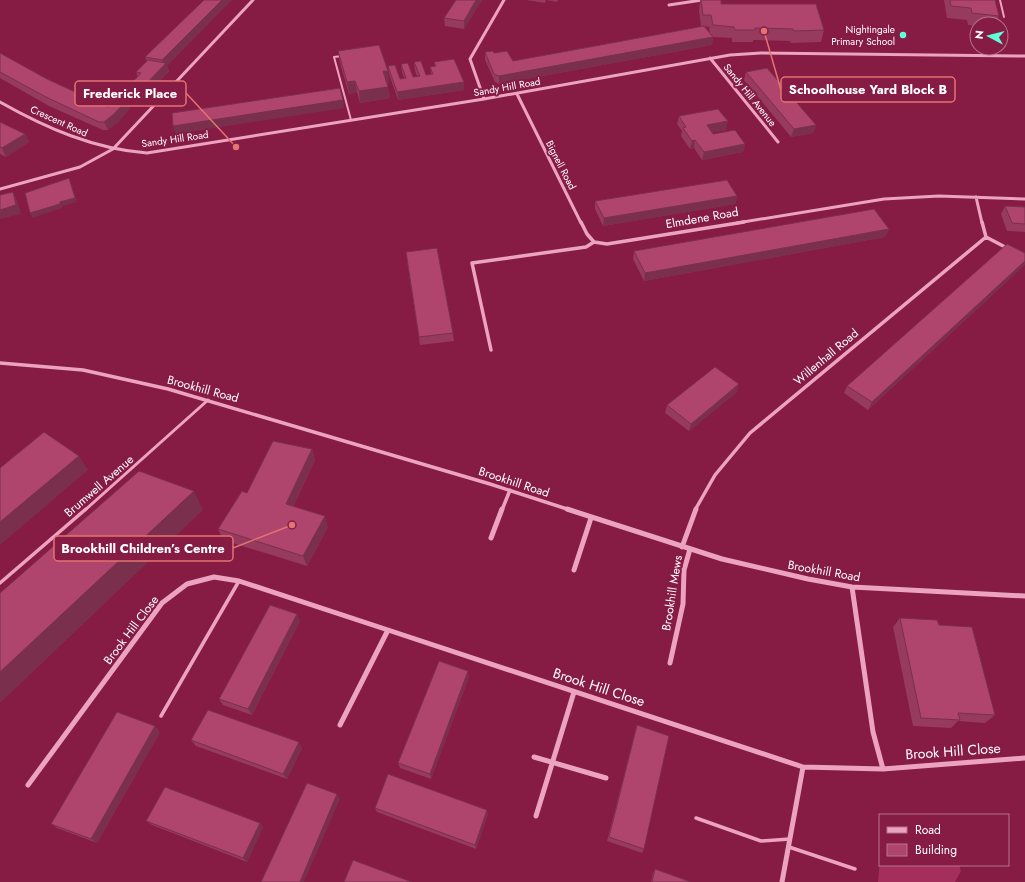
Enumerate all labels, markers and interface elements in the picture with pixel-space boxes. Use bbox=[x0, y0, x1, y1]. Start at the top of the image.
north arrow bbox=[969, 16, 1009, 56]
place label: Nightingale Primary School bbox=[831, 22, 895, 49]
text: N bbox=[971, 29, 988, 40]
marker: Nightingale Primary School bbox=[898, 30, 908, 40]
street label: Sandy Hill Avenue bbox=[720, 60, 780, 130]
street label: Sandy Hill Road bbox=[472, 74, 542, 100]
callout: Schoolhouse Yard Block B bbox=[781, 77, 955, 102]
text: Schoolhouse Yard Block B bbox=[789, 80, 948, 99]
callout: Frederick Place bbox=[75, 81, 186, 106]
text: Frederick Place bbox=[83, 84, 178, 103]
street label: Crescent Road bbox=[28, 102, 90, 140]
street label: Sandy Hill Road bbox=[141, 127, 209, 151]
street label: Bignell Road bbox=[542, 138, 580, 192]
street label: Elmdene Road bbox=[664, 203, 740, 233]
street label: Willenhall Road bbox=[790, 324, 862, 390]
street label: Brookhill Road bbox=[165, 371, 241, 407]
street label: Brumwell Avenue bbox=[60, 451, 138, 521]
street label: Brookhill Road bbox=[476, 462, 552, 502]
callout: Brookhill Children’s Centre bbox=[54, 536, 233, 561]
text: Brookhill Children’s Centre bbox=[61, 539, 225, 558]
street label: Brookhill Mews bbox=[657, 554, 687, 632]
street label: Brookhill Road bbox=[786, 556, 862, 586]
street label: Brook Hill Close bbox=[99, 592, 163, 668]
street label: Brook Hill Close bbox=[550, 663, 648, 711]
street label: Brook Hill Close bbox=[905, 738, 1001, 764]
legend bbox=[879, 814, 1009, 866]
text: Road bbox=[915, 821, 941, 839]
text: Building bbox=[915, 841, 957, 859]

